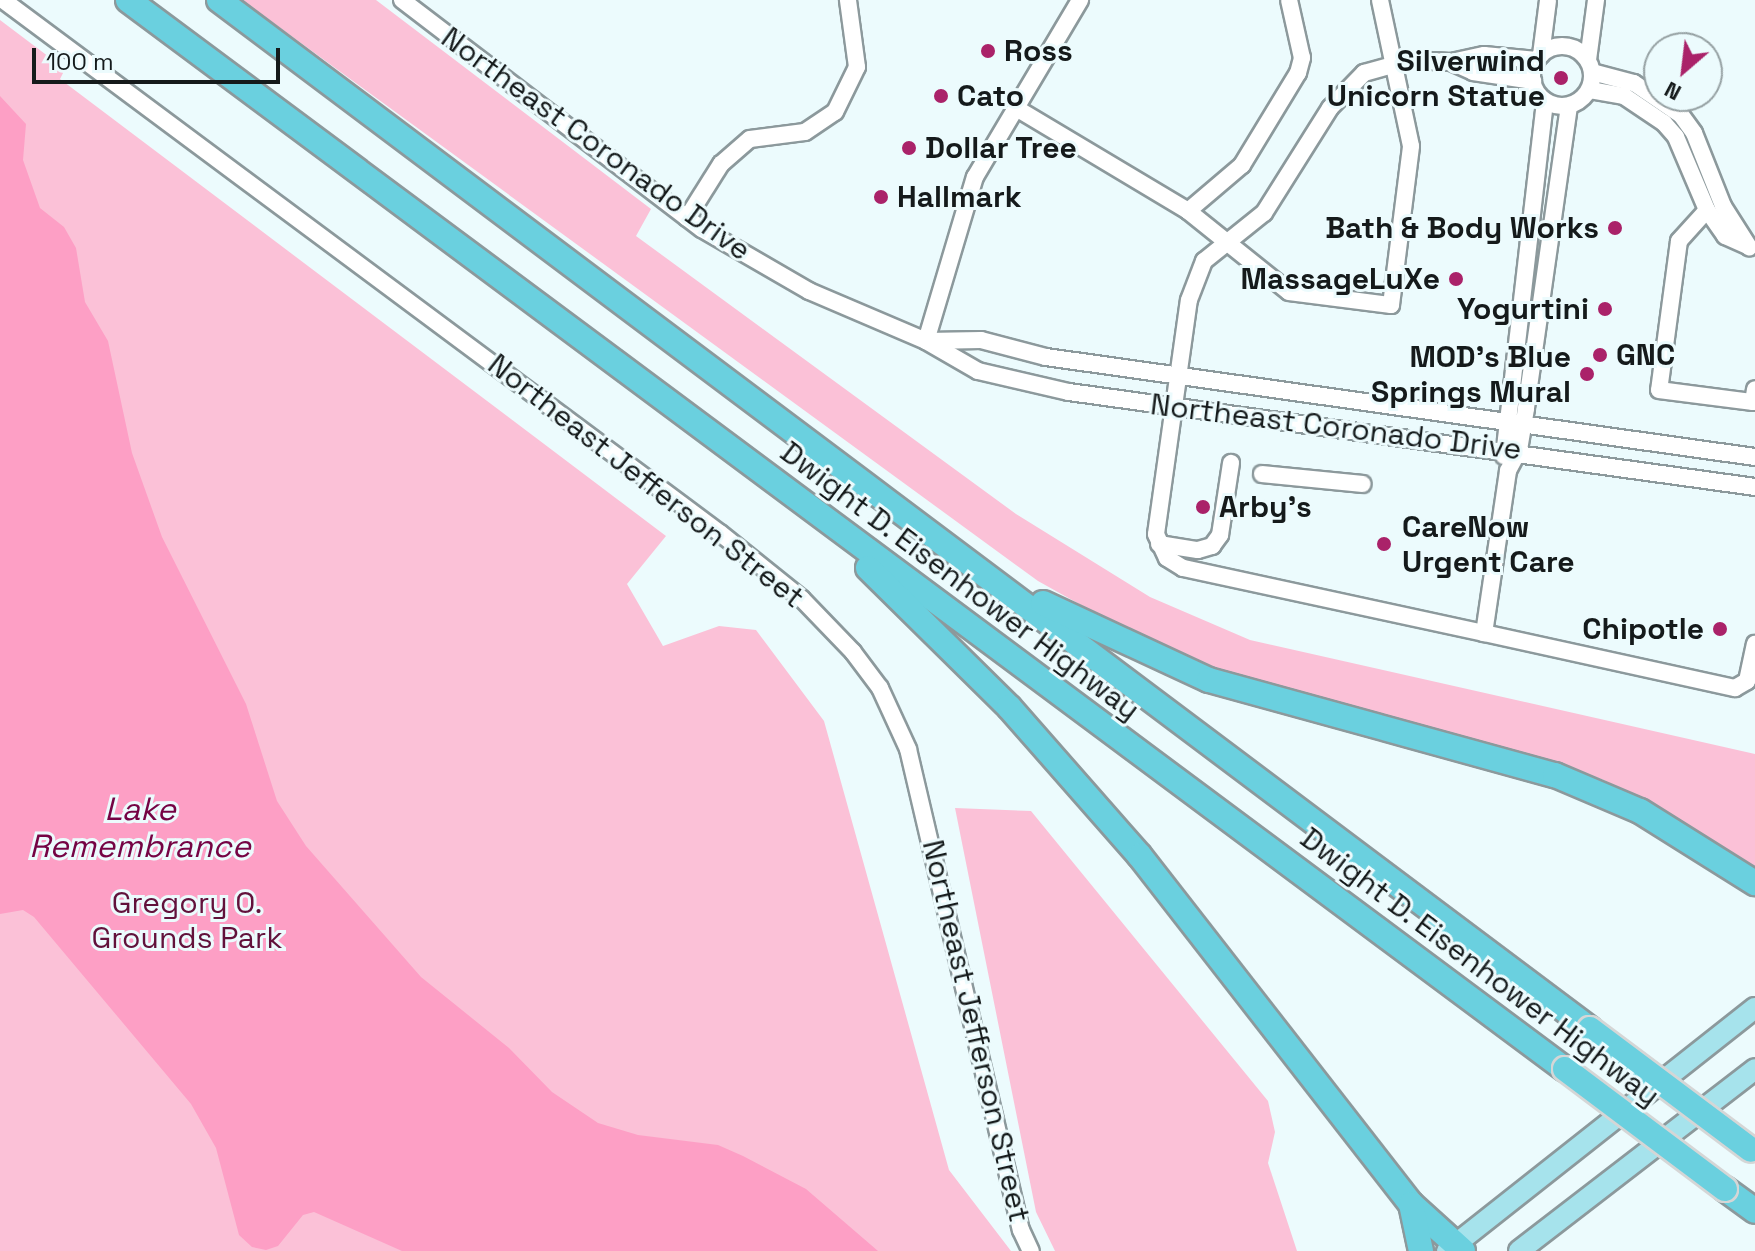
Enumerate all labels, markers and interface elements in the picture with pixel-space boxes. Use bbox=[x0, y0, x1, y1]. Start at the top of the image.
street label: Northeast Coronado Drive bbox=[434, 20, 758, 268]
scale bar bbox=[36, 32, 284, 82]
north arrow bbox=[1643, 32, 1723, 112]
place label: Ross bbox=[1004, 33, 1073, 69]
marker: Ross bbox=[979, 42, 997, 60]
place label: Silverwind Unicorn Statue bbox=[1327, 43, 1545, 114]
text: 100 m bbox=[46, 46, 114, 77]
marker: Silverwind Unicorn Statue bbox=[1552, 69, 1570, 87]
text: N bbox=[1660, 76, 1686, 107]
place label: Cato bbox=[957, 78, 1024, 114]
marker: Cato bbox=[932, 87, 950, 105]
place label: Dollar Tree bbox=[925, 130, 1078, 166]
marker: Dollar Tree bbox=[900, 139, 918, 157]
place label: Hallmark bbox=[897, 179, 1022, 215]
marker: Hallmark bbox=[872, 188, 890, 206]
place label: Bath & Body Works bbox=[1325, 210, 1599, 246]
marker: Bath & Body Works bbox=[1606, 219, 1624, 237]
place label: MassageLuXe bbox=[1241, 261, 1440, 297]
marker: MassageLuXe bbox=[1447, 270, 1465, 288]
place label: Yogurtini bbox=[1457, 291, 1589, 327]
marker: Yogurtini bbox=[1596, 300, 1614, 318]
place label: GNC bbox=[1616, 337, 1675, 373]
place label: MOD's Blue Springs Mural bbox=[1371, 339, 1571, 410]
street label: Northeast Jefferson Street bbox=[481, 346, 811, 616]
marker: GNC bbox=[1591, 346, 1609, 364]
marker: MOD's Blue Springs Mural bbox=[1578, 365, 1596, 383]
street label: Northeast Coronado Drive bbox=[1148, 386, 1524, 468]
street label: Dwight D. Eisenhower Highway bbox=[773, 434, 1147, 728]
place label: Arby's bbox=[1219, 489, 1312, 525]
marker: Arby's bbox=[1194, 498, 1212, 516]
place label: CareNow Urgent Care bbox=[1402, 509, 1575, 580]
marker: CareNow Urgent Care bbox=[1373, 533, 1395, 555]
place label: Chipotle bbox=[1582, 611, 1704, 647]
marker: Chipotle bbox=[1711, 620, 1729, 638]
water label: Lake Remembrance bbox=[29, 791, 251, 866]
street label: Dwight D. Eisenhower Highway bbox=[1293, 820, 1667, 1114]
street label: Northeast Jefferson Street bbox=[914, 836, 1038, 1226]
park label: Gregory O. Grounds Park bbox=[91, 885, 283, 956]

